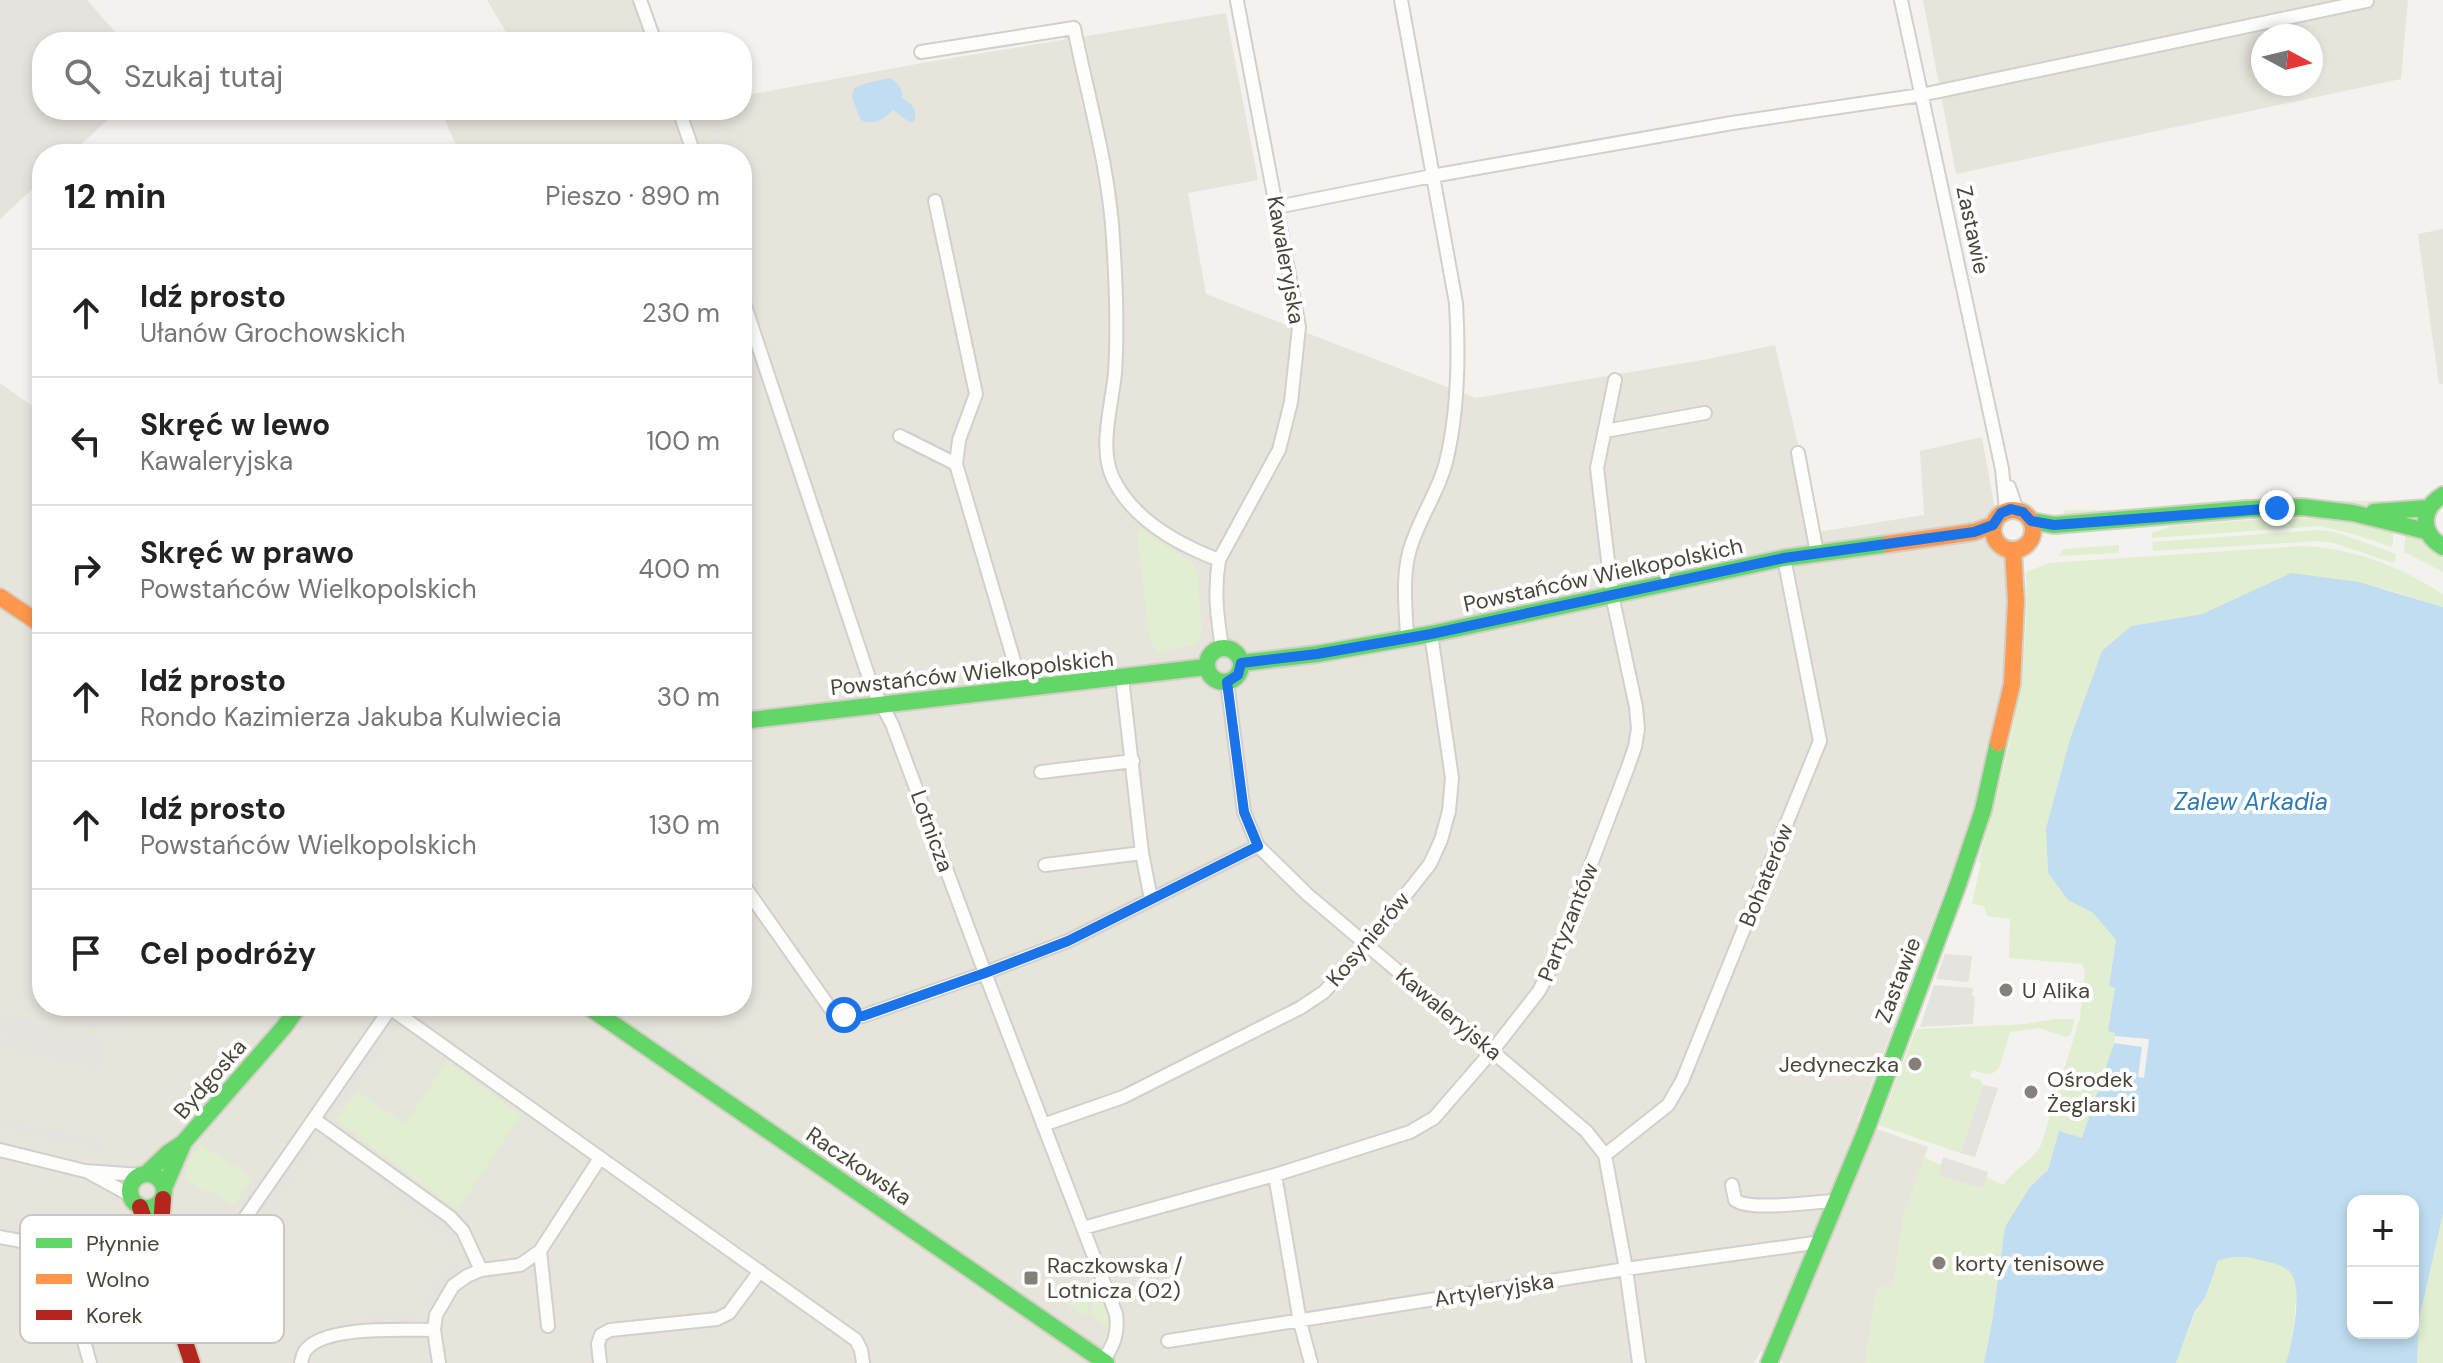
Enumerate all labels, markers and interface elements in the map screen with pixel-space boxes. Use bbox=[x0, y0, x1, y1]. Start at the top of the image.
north arrow bbox=[2251, 24, 2323, 96]
search box bbox=[32, 32, 752, 120]
icon: search bbox=[60, 54, 104, 98]
text: Szukaj tutaj bbox=[124, 57, 283, 96]
text: 12 min bbox=[64, 174, 166, 219]
text: Pieszo · 890 m bbox=[545, 179, 720, 213]
street label: Zastawie bbox=[1950, 183, 1996, 277]
street label: Kawaleryjska bbox=[1260, 194, 1312, 326]
text: Idź prosto bbox=[140, 277, 286, 316]
icon: ahead bbox=[64, 291, 108, 335]
text: 230 m bbox=[642, 296, 720, 330]
text: Ułanów Grochowskich bbox=[140, 316, 405, 350]
text: Skręć w lewo bbox=[140, 405, 330, 444]
icon: left bbox=[64, 419, 108, 463]
text: 100 m bbox=[646, 424, 720, 458]
text: Kawaleryjska bbox=[140, 444, 293, 478]
route end bbox=[2259, 490, 2295, 526]
street label: Powstańców Wielkopolskich bbox=[1461, 531, 1745, 619]
text: Skręć w prawo bbox=[140, 533, 354, 572]
icon: right bbox=[64, 547, 108, 591]
text: 400 m bbox=[639, 552, 720, 586]
text: Powstańców Wielkopolskich bbox=[140, 572, 477, 606]
street label: Powstańców Wielkopolskich bbox=[829, 644, 1115, 702]
text: Idź prosto bbox=[140, 661, 286, 700]
icon: ahead bbox=[64, 675, 108, 719]
text: 30 m bbox=[657, 680, 720, 714]
text: Rondo Kazimierza Jakuba Kulwiecia bbox=[140, 700, 561, 734]
street label: Lotnicza bbox=[904, 786, 960, 876]
water label: Zalew Arkadia bbox=[2174, 786, 2328, 817]
text: Idź prosto bbox=[140, 789, 286, 828]
icon: ahead bbox=[64, 803, 108, 847]
text: 130 m bbox=[649, 808, 720, 842]
street label: Bohaterów bbox=[1732, 819, 1800, 931]
text: Powstańców Wielkopolskich bbox=[140, 828, 477, 862]
street label: Partyzantów bbox=[1531, 858, 1605, 986]
street label: Kosynierów bbox=[1320, 885, 1416, 993]
icon: arrive bbox=[64, 931, 108, 975]
street label: Zastawie bbox=[1868, 933, 1928, 1027]
text: Cel podróży bbox=[140, 934, 316, 973]
street label: Kawaleryjska bbox=[1390, 961, 1508, 1067]
place label: U Alika bbox=[2022, 976, 2090, 1005]
marker: U Alika bbox=[1997, 981, 2015, 999]
route start bbox=[826, 997, 862, 1033]
street label: Bydgoska bbox=[167, 1033, 253, 1125]
place label: Jedyneczka bbox=[1779, 1050, 1899, 1079]
marker: Jedyneczka bbox=[1906, 1055, 1924, 1073]
place label: Ośrodek Żeglarski bbox=[2047, 1065, 2136, 1119]
marker: Ośrodek Żeglarski bbox=[2022, 1083, 2040, 1101]
street label: Raczkowska bbox=[801, 1120, 917, 1212]
map controls bbox=[2347, 1195, 2419, 1339]
button: + bbox=[2347, 1195, 2419, 1267]
legend bbox=[20, 1215, 284, 1343]
text: Płynnie bbox=[86, 1229, 160, 1258]
place label: korty tenisowe bbox=[1955, 1249, 2104, 1278]
place label: Raczkowska / Lotnicza (02) bbox=[1047, 1251, 1183, 1305]
marker: korty tenisowe bbox=[1930, 1254, 1948, 1272]
text: Wolno bbox=[86, 1265, 150, 1294]
street label: Artyleryjska bbox=[1432, 1266, 1556, 1314]
button: − bbox=[2347, 1267, 2419, 1339]
marker: Raczkowska / Lotnicza (02) bbox=[1022, 1269, 1040, 1287]
text: Korek bbox=[86, 1301, 142, 1330]

